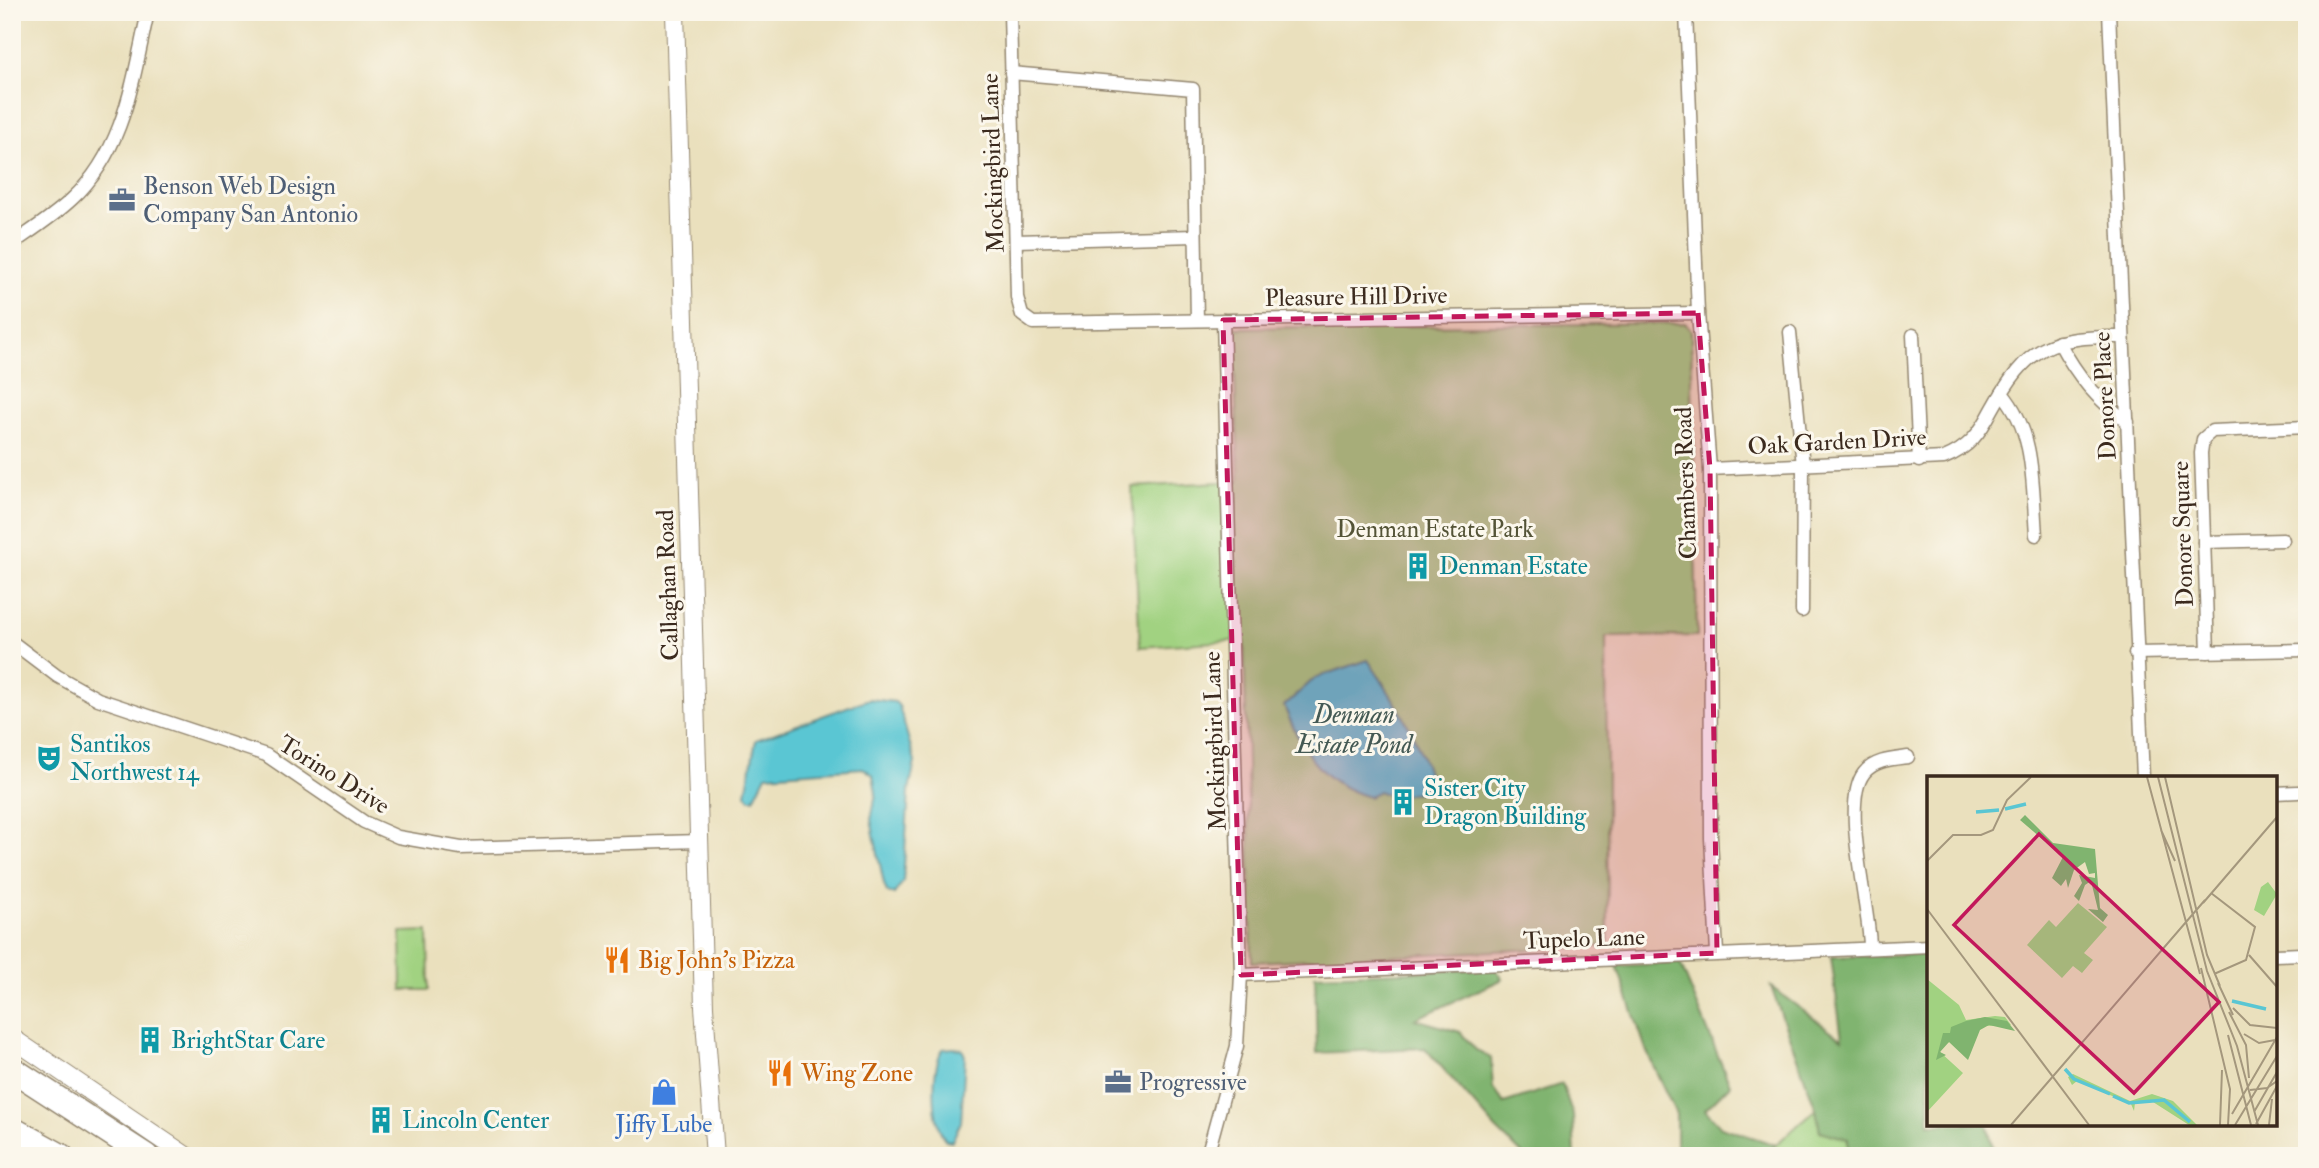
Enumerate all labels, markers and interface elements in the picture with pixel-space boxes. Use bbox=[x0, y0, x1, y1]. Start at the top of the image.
street label: Mockingbird Lane bbox=[974, 73, 1012, 253]
place label: Benson Web Design Company San Antonio bbox=[143, 171, 358, 230]
office icon: Benson Web Design Company San Antonio bbox=[107, 185, 137, 215]
street label: Pleasure Hill Drive bbox=[1264, 280, 1448, 314]
street label: Donore Place bbox=[2086, 331, 2124, 461]
street label: Chambers Road bbox=[1668, 406, 1704, 560]
street label: Oak Garden Drive bbox=[1747, 422, 1927, 462]
street label: Donore Square bbox=[2165, 461, 2201, 607]
street label: Callaghan Road bbox=[650, 509, 686, 661]
park label: Denman Estate Park bbox=[1336, 514, 1534, 545]
building icon: Denman Estate bbox=[1403, 551, 1433, 581]
place label: Denman Estate bbox=[1439, 551, 1588, 582]
street label: Mockingbird Lane bbox=[1196, 651, 1234, 831]
water label: Denman Estate Pond bbox=[1294, 699, 1414, 761]
place label: Santikos Northwest 14 bbox=[70, 729, 200, 788]
street label: Torino Drive bbox=[273, 729, 395, 821]
theatre icon: Santikos Northwest 14 bbox=[34, 743, 64, 773]
place label: Sister City Dragon Building bbox=[1424, 773, 1587, 832]
inset map bbox=[1927, 776, 2277, 1126]
building icon: Sister City Dragon Building bbox=[1388, 787, 1418, 817]
street label: Tupelo Lane bbox=[1522, 921, 1646, 957]
restaurant icon: Big John's Pizza bbox=[602, 945, 632, 975]
place label: Big John's Pizza bbox=[638, 945, 796, 976]
building icon: BrightStar Care bbox=[135, 1025, 165, 1055]
place label: BrightStar Care bbox=[171, 1025, 325, 1056]
restaurant icon: Wing Zone bbox=[765, 1058, 795, 1088]
place label: Wing Zone bbox=[800, 1058, 913, 1089]
office icon: Progressive bbox=[1103, 1067, 1133, 1097]
place label: Progressive bbox=[1139, 1067, 1247, 1098]
shop icon: Jiffy Lube bbox=[649, 1077, 679, 1107]
building icon: Lincoln Center bbox=[366, 1105, 396, 1135]
place label: Lincoln Center bbox=[402, 1105, 549, 1136]
place label: Jiffy Lube bbox=[615, 1109, 712, 1140]

